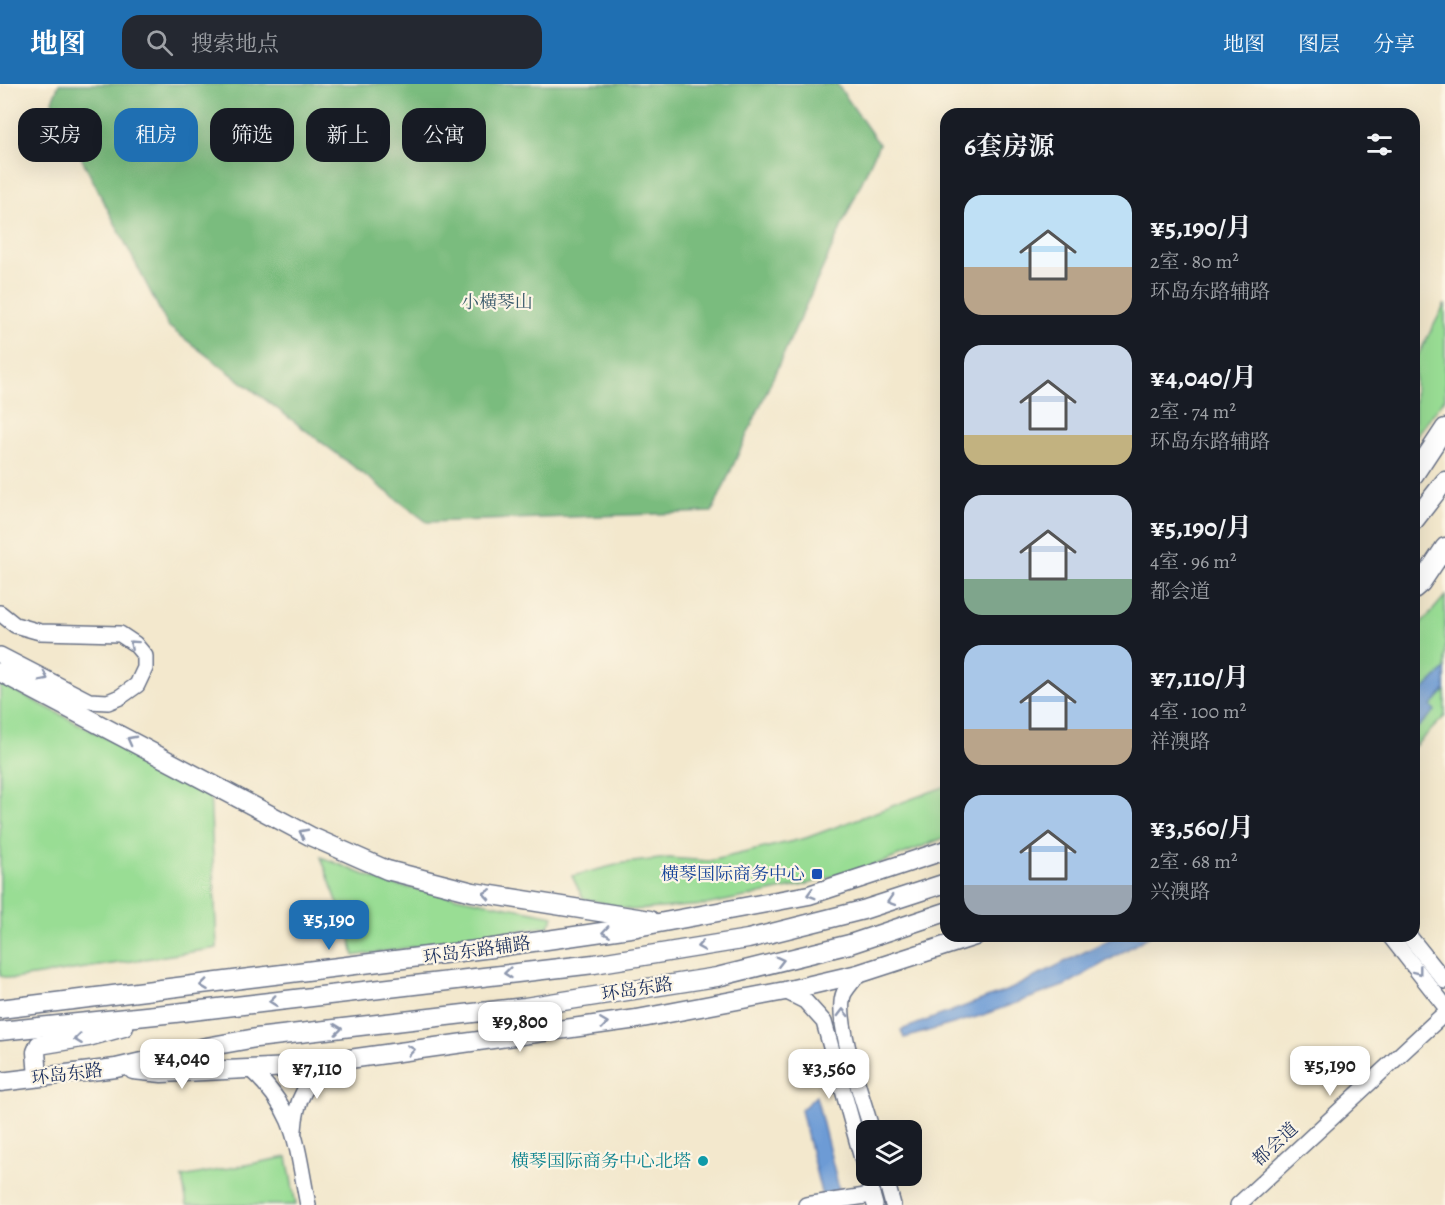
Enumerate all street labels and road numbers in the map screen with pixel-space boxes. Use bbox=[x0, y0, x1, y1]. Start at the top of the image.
street label: 环岛东路辅路 bbox=[422, 931, 532, 969]
street label: 环岛东路 bbox=[600, 972, 674, 1006]
street label: 环岛东路 bbox=[30, 1058, 104, 1090]
street label: 都会道 bbox=[1247, 1117, 1303, 1171]

